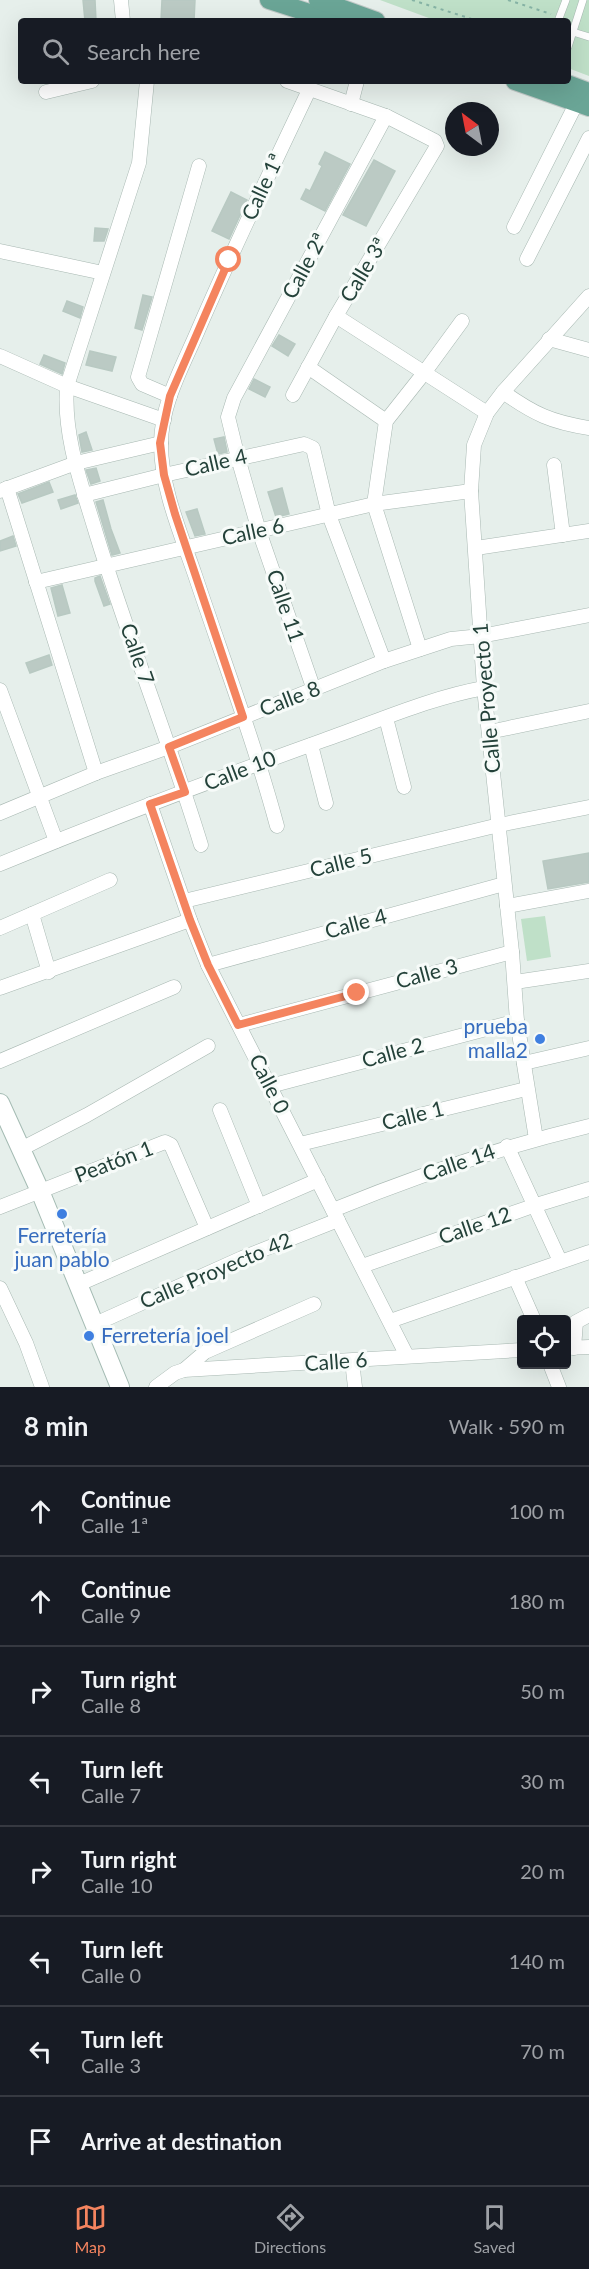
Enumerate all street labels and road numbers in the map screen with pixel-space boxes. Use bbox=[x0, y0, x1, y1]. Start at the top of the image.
street label: Calle 1ª bbox=[235, 149, 288, 224]
street label: Calle 2ª bbox=[276, 228, 331, 302]
street label: Calle 3ª bbox=[334, 232, 392, 306]
street label: Calle 4 bbox=[182, 442, 249, 481]
street label: Calle 6 bbox=[219, 512, 286, 549]
street label: Calle 11 bbox=[262, 566, 310, 645]
street label: Calle 7 bbox=[116, 620, 160, 687]
street label: Calle Proyecto 1 bbox=[466, 622, 505, 774]
street label: Calle 8 bbox=[256, 675, 323, 721]
street label: Calle 10 bbox=[200, 744, 279, 795]
street label: Calle 5 bbox=[307, 842, 374, 881]
street label: Calle 4 bbox=[322, 902, 389, 943]
street label: Calle 3 bbox=[393, 952, 460, 993]
street label: Calle 2 bbox=[359, 1031, 426, 1072]
street label: Calle 0 bbox=[245, 1050, 296, 1117]
street label: Calle 1 bbox=[379, 1095, 446, 1134]
street label: Peatón 1 bbox=[71, 1134, 156, 1187]
street label: Calle 14 bbox=[419, 1138, 498, 1186]
street label: Calle 12 bbox=[435, 1201, 514, 1249]
street label: Calle Proyecto 42 bbox=[136, 1226, 295, 1313]
street label: Calle 6 bbox=[304, 1346, 368, 1375]

